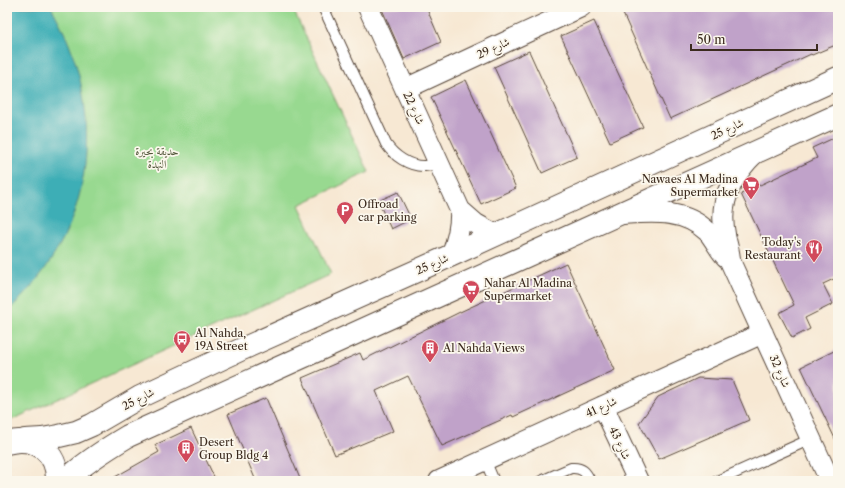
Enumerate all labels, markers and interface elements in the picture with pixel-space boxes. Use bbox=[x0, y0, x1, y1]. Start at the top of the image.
scale bar bbox=[691, 26, 817, 52]
text: 50 m bbox=[697, 32, 726, 47]
street label: شارع 29 bbox=[474, 34, 513, 64]
street label: شارع 22 bbox=[398, 89, 428, 128]
street label: شارع 25 bbox=[708, 115, 747, 145]
park label: حديقة بحيرة النهدة bbox=[135, 144, 179, 172]
place label: Nawaes Al Madina Supermarket bbox=[642, 172, 738, 199]
supermarket icon: Nawaes Al Madina Supermarket bbox=[741, 175, 761, 200]
place label: Offroad car parking bbox=[358, 197, 417, 224]
parking icon: Offroad car parking bbox=[335, 200, 355, 225]
place label: Today's Restaurant bbox=[744, 235, 801, 262]
restaurant icon: Today's Restaurant bbox=[804, 238, 824, 263]
street label: شارع 25 bbox=[413, 251, 452, 280]
place label: Nahar Al Madina Supermarket bbox=[484, 276, 572, 303]
supermarket icon: Nahar Al Madina Supermarket bbox=[461, 279, 481, 304]
place label: Al Nahda, 19A Street bbox=[194, 326, 248, 353]
bus stop icon: Al Nahda, 19A Street bbox=[172, 329, 192, 354]
building icon: Al Nahda Views bbox=[420, 338, 440, 363]
place label: Al Nahda Views bbox=[442, 341, 525, 355]
street label: شارع 32 bbox=[764, 352, 793, 391]
street label: شارع 25 bbox=[120, 385, 158, 416]
street label: شارع 41 bbox=[583, 394, 620, 423]
street label: شارع 43 bbox=[604, 424, 634, 463]
place label: Desert Group Bldg 4 bbox=[199, 435, 268, 462]
building icon: Desert Group Bldg 4 bbox=[176, 438, 196, 463]

